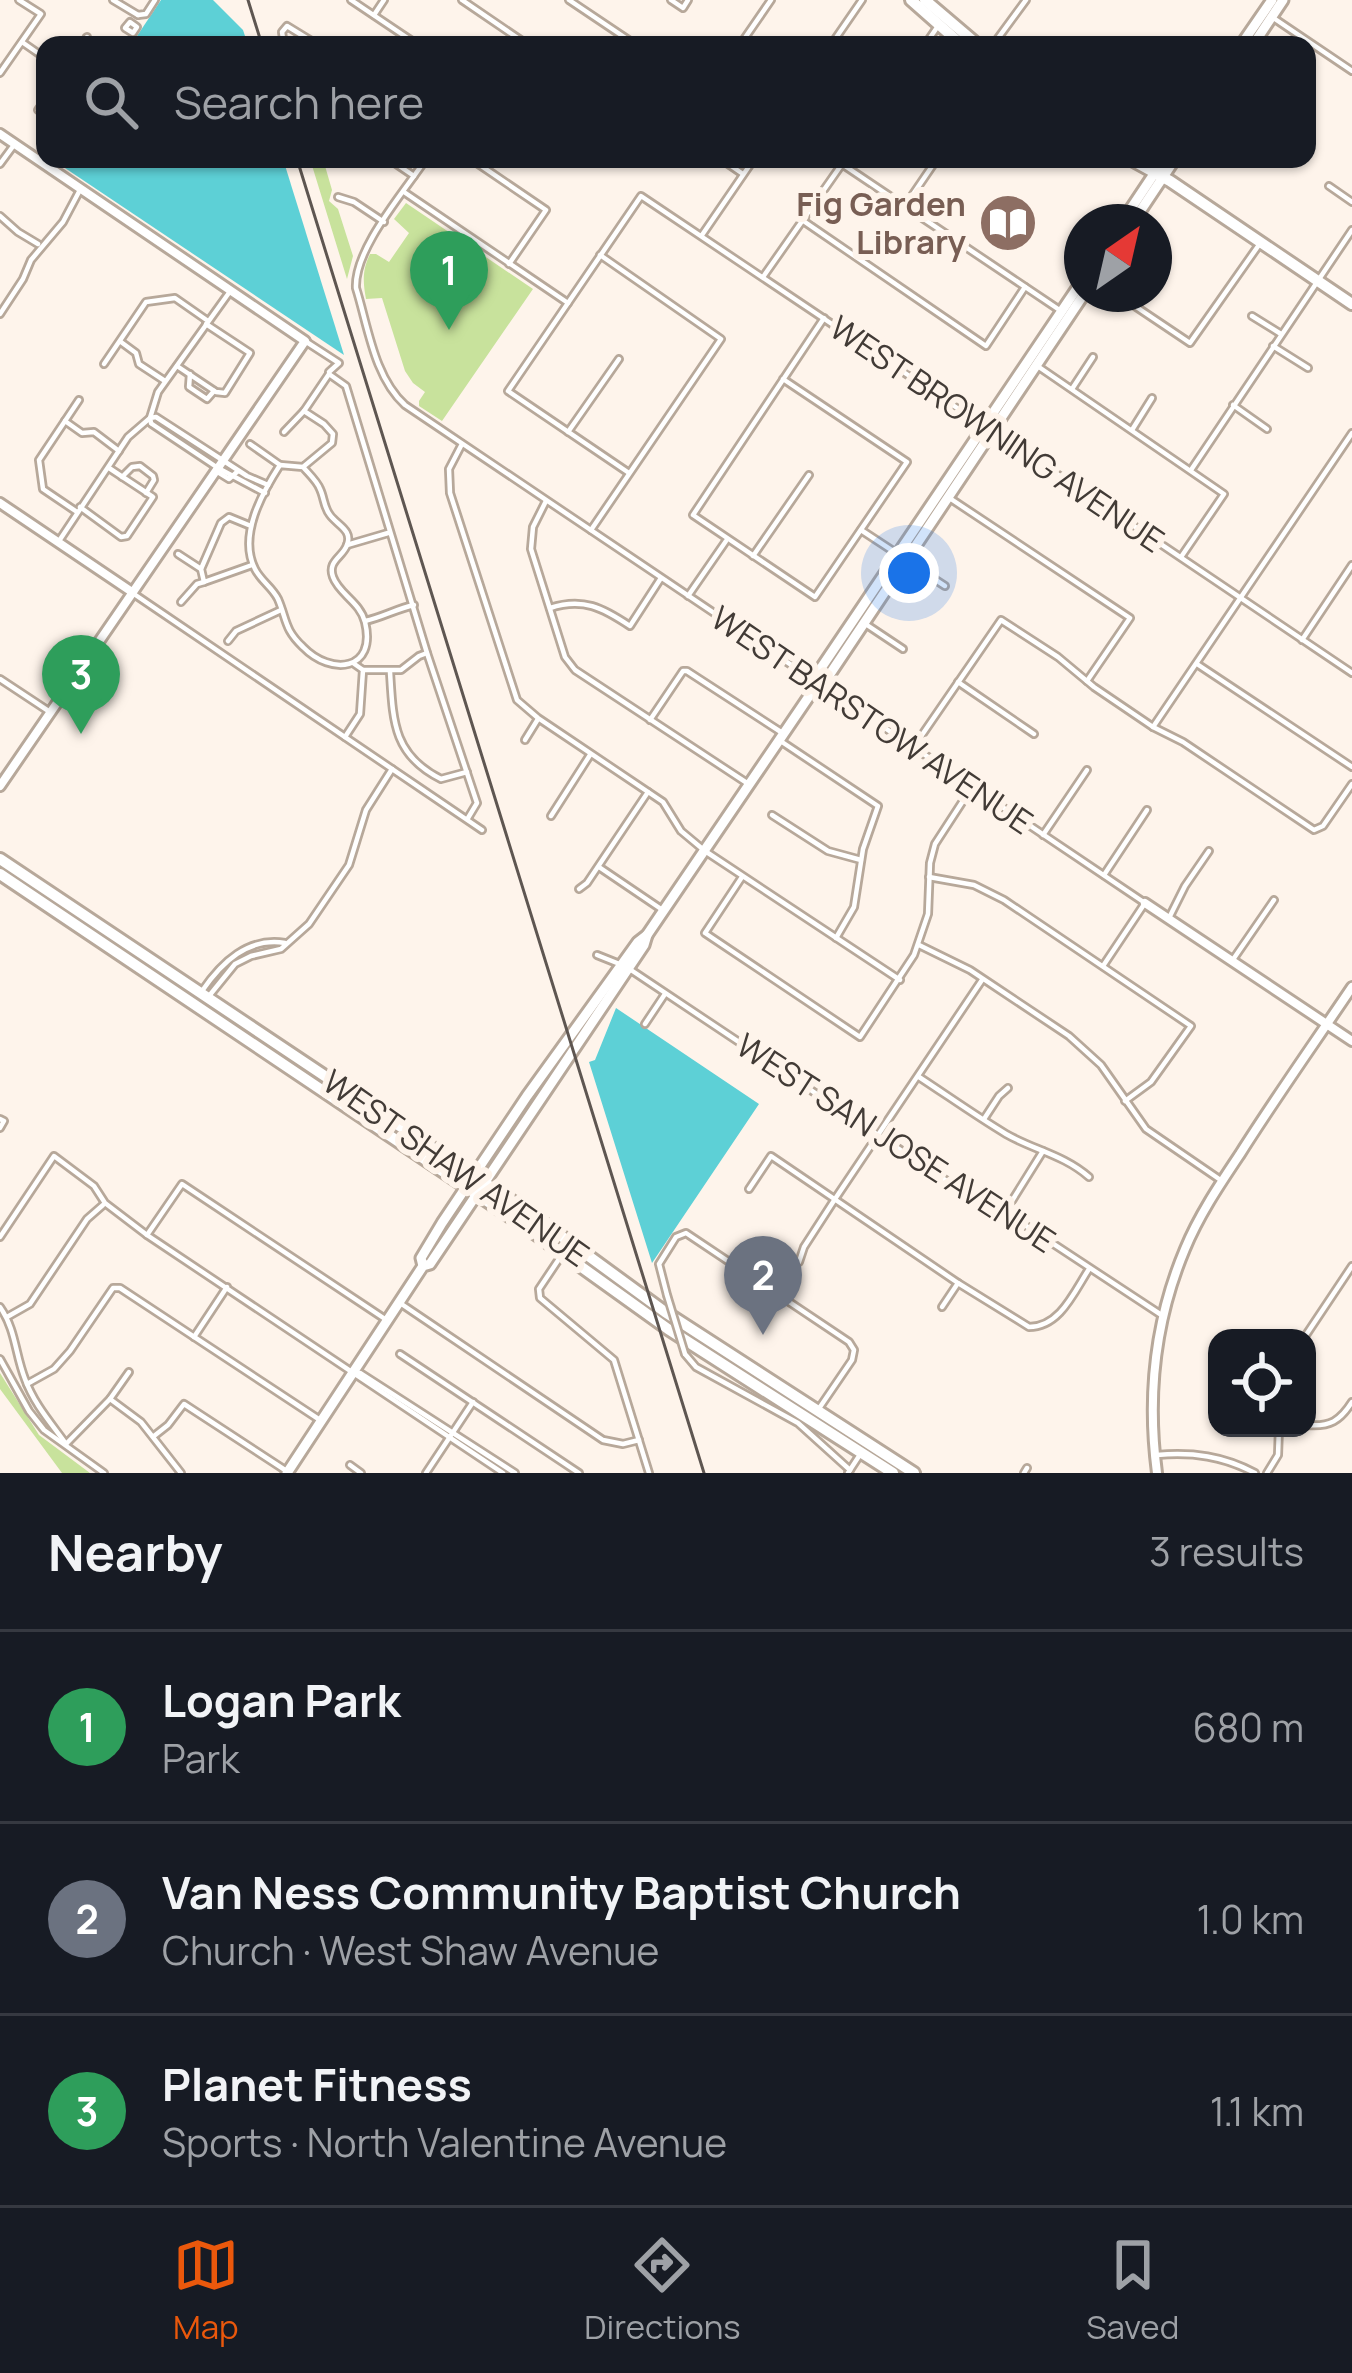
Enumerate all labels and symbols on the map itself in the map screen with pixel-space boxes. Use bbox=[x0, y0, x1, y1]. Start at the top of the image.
place label: Fig Garden Library bbox=[796, 181, 967, 264]
library icon: Fig Garden Library bbox=[977, 192, 1039, 254]
north arrow bbox=[1064, 204, 1172, 312]
pin: 1 bbox=[410, 231, 488, 330]
street label: WEST BROWNING AVENUE bbox=[821, 305, 1173, 562]
your location bbox=[879, 543, 939, 603]
street label: WEST BARSTOW AVENUE bbox=[703, 595, 1042, 844]
pin: 3 bbox=[42, 635, 120, 734]
street label: WEST SAN JOSE AVENUE bbox=[728, 1022, 1064, 1263]
street label: WEST SHAW AVENUE bbox=[314, 1059, 598, 1276]
pin: 2 bbox=[724, 1236, 802, 1335]

